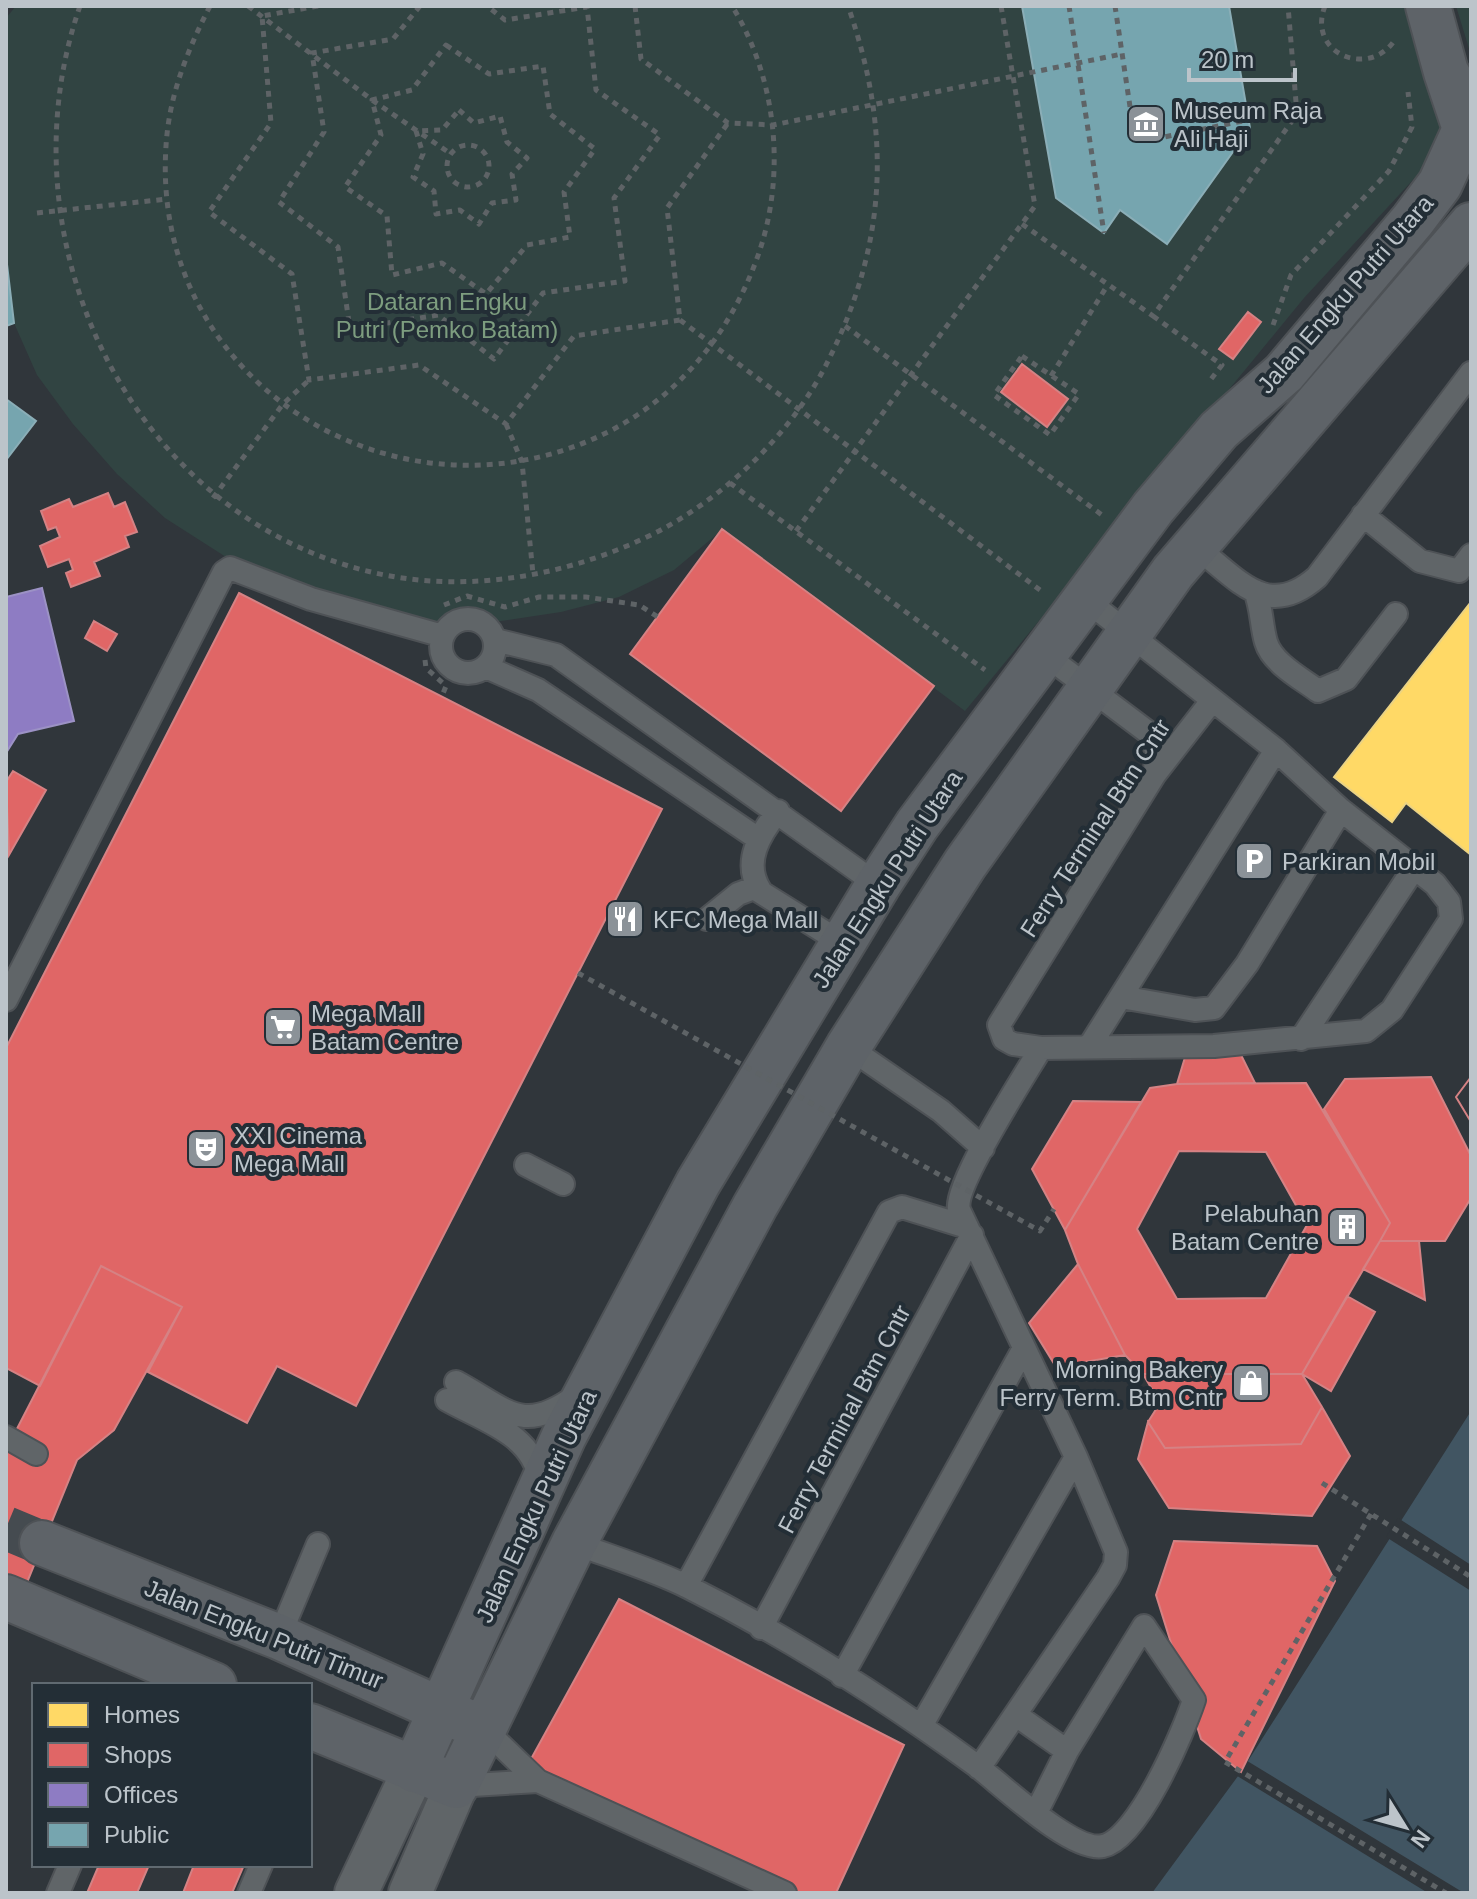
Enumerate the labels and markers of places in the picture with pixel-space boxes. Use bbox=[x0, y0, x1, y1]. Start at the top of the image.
place label: Museum Raja Ali Haji bbox=[1174, 97, 1323, 152]
museum icon: Museum Raja Ali Haji bbox=[1125, 103, 1167, 145]
parking icon: Parkiran Mobil bbox=[1233, 840, 1275, 882]
place label: Parkiran Mobil bbox=[1282, 848, 1435, 875]
restaurant icon: KFC Mega Mall bbox=[604, 898, 646, 940]
place label: KFC Mega Mall bbox=[653, 906, 818, 933]
place label: Mega Mall Batam Centre bbox=[311, 1000, 459, 1055]
supermarket icon: Mega Mall Batam Centre bbox=[262, 1006, 304, 1048]
place label: XXI Cinema Mega Mall bbox=[234, 1122, 363, 1177]
theatre icon: XXI Cinema Mega Mall bbox=[185, 1128, 227, 1170]
place label: Pelabuhan Batam Centre bbox=[1171, 1200, 1319, 1255]
building icon: Pelabuhan Batam Centre bbox=[1326, 1206, 1368, 1248]
place label: Morning Bakery Ferry Term. Btm Cntr bbox=[999, 1356, 1223, 1411]
shop icon: Morning Bakery Ferry Term. Btm Cntr bbox=[1230, 1362, 1272, 1404]

